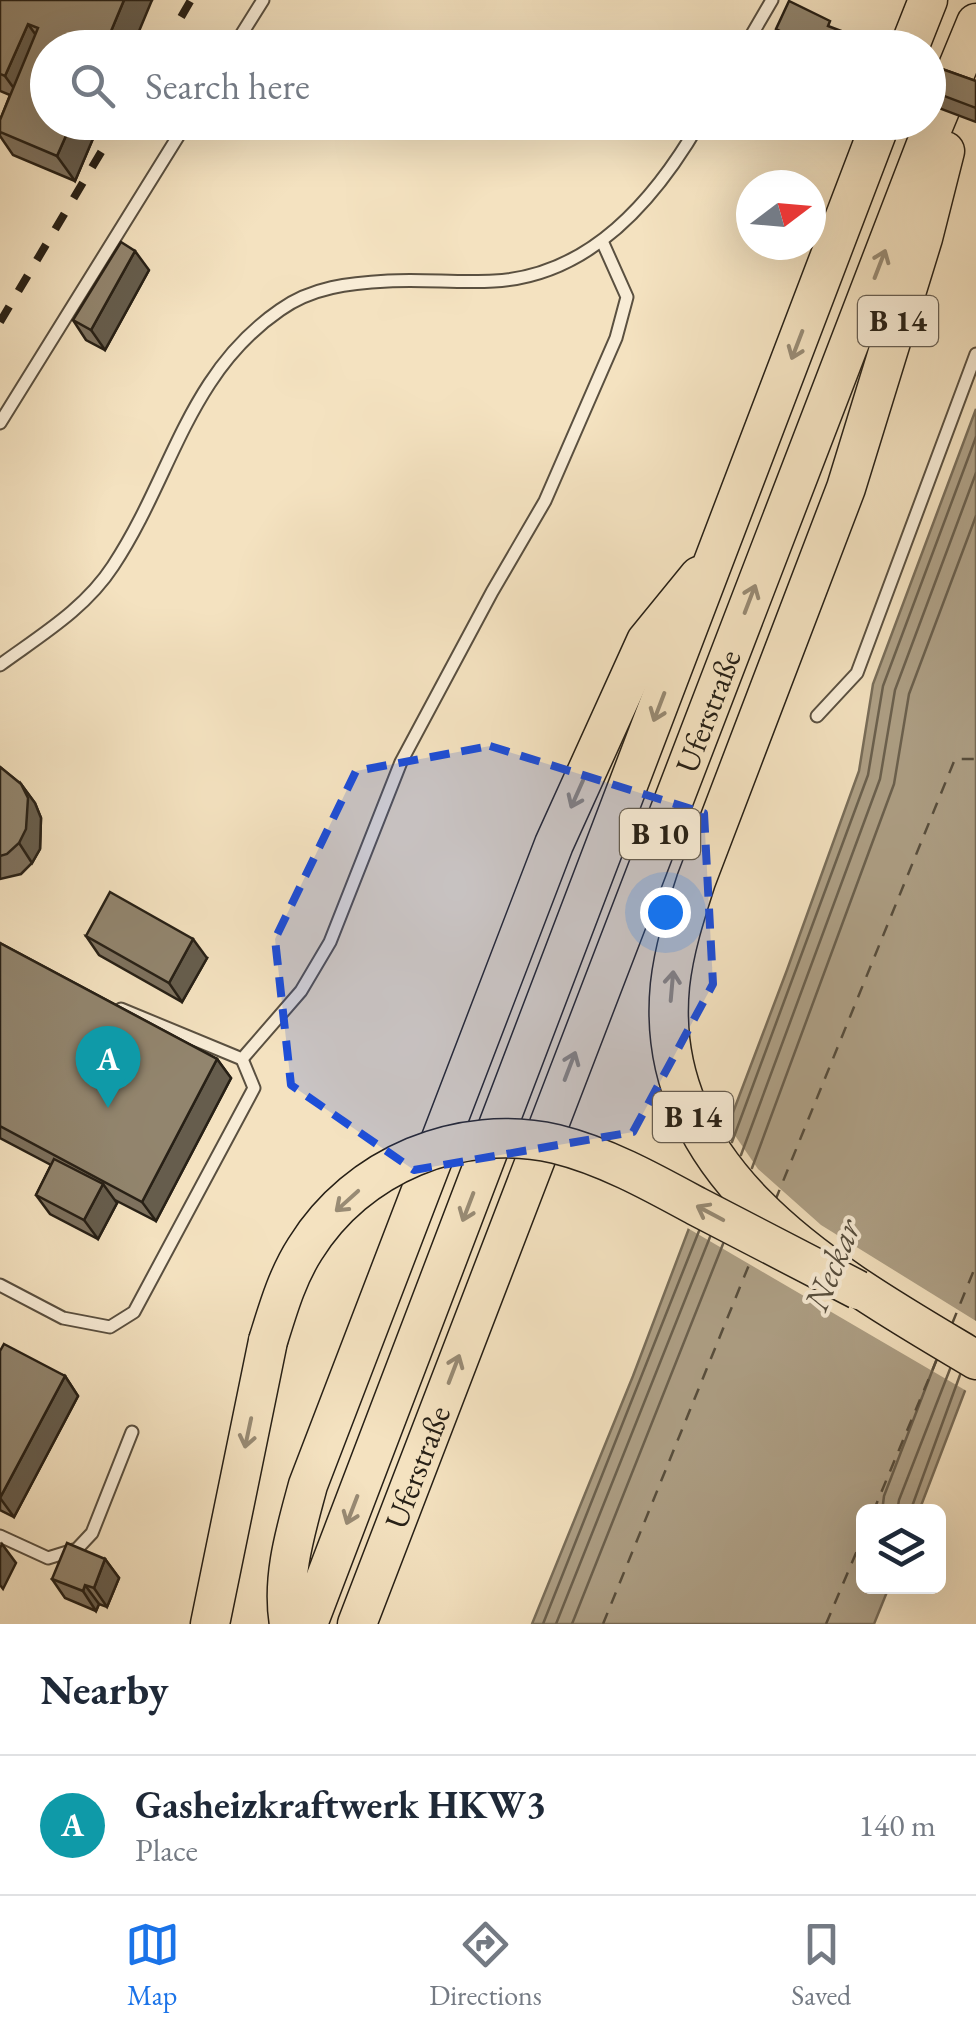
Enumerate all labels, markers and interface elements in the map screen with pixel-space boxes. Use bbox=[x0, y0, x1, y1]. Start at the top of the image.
search box bbox=[30, 30, 946, 140]
icon: search bbox=[65, 58, 120, 113]
text: Search here bbox=[145, 61, 310, 110]
north arrow bbox=[736, 170, 826, 260]
one-way arrow bbox=[872, 249, 890, 280]
road number: B 14 bbox=[858, 296, 938, 346]
one-way arrow bbox=[787, 329, 805, 359]
one-way arrow bbox=[743, 585, 761, 615]
street label: Uferstraße bbox=[665, 644, 751, 779]
one-way arrow bbox=[649, 691, 667, 722]
one-way arrow bbox=[567, 778, 585, 808]
road number: B 10 bbox=[620, 809, 700, 859]
your location bbox=[640, 887, 691, 938]
one-way arrow bbox=[662, 970, 681, 1002]
pin: A bbox=[76, 1026, 140, 1108]
one-way arrow bbox=[563, 1051, 581, 1082]
road number: B 14 bbox=[653, 1092, 733, 1142]
one-way arrow bbox=[335, 1189, 360, 1212]
one-way arrow bbox=[458, 1191, 476, 1222]
one-way arrow bbox=[695, 1203, 725, 1222]
water label: Neckar bbox=[793, 1211, 871, 1318]
one-way arrow bbox=[446, 1355, 464, 1386]
street label: Uferstraße bbox=[375, 1400, 460, 1535]
one-way arrow bbox=[238, 1416, 257, 1448]
one-way arrow bbox=[342, 1494, 360, 1525]
map controls bbox=[856, 1504, 946, 1594]
button: layers bbox=[856, 1504, 946, 1594]
text: Nearby bbox=[40, 1662, 169, 1717]
text: Gasheizkraftwerk HKW3 bbox=[135, 1780, 546, 1829]
text: A bbox=[61, 1804, 84, 1846]
text: 140 m bbox=[859, 1804, 936, 1846]
text: Place bbox=[135, 1829, 198, 1871]
tab: Map bbox=[125, 1917, 180, 2013]
tab: Directions bbox=[429, 1917, 542, 2013]
tab: Saved bbox=[791, 1917, 851, 2013]

